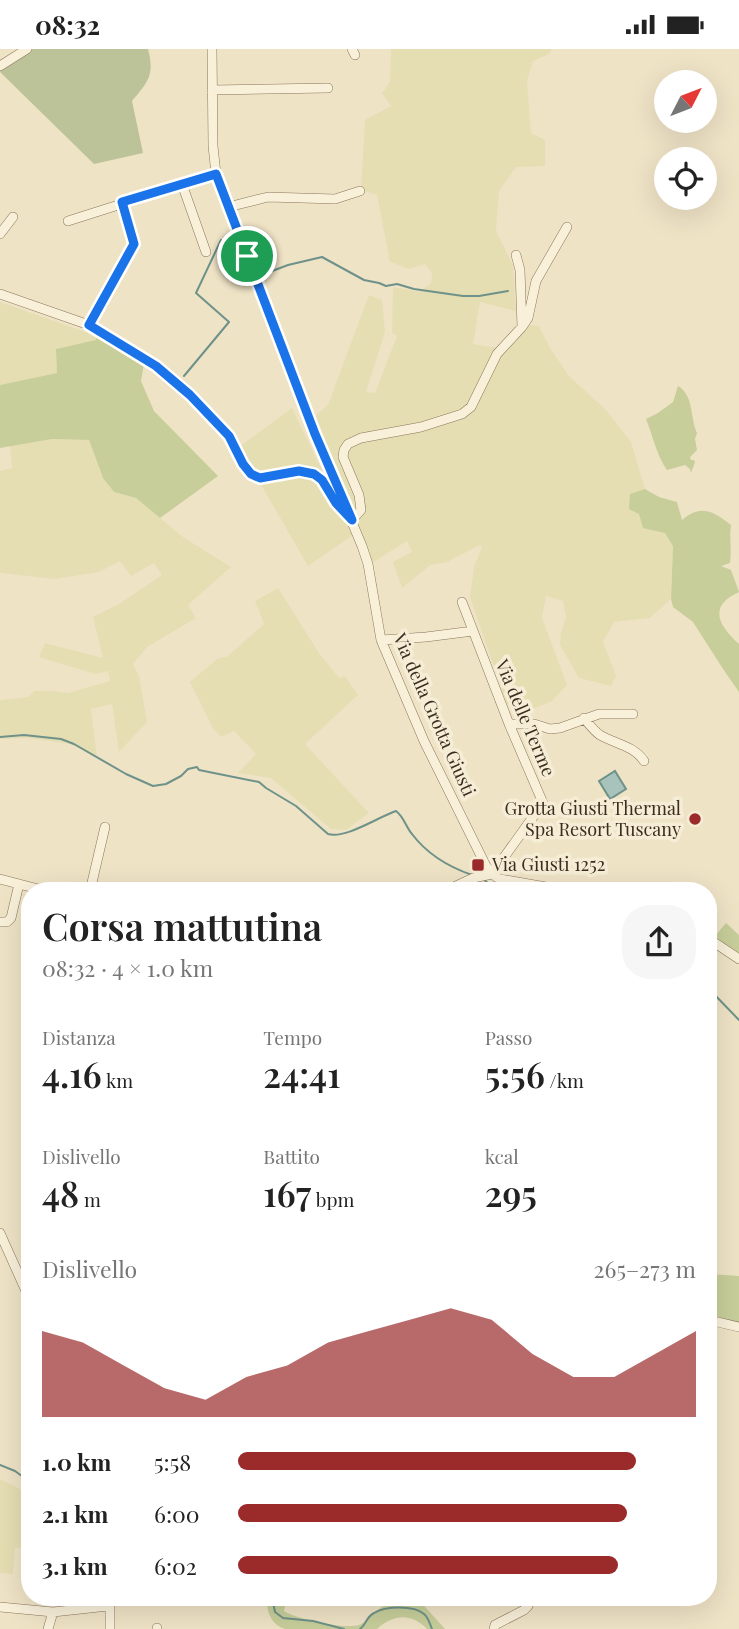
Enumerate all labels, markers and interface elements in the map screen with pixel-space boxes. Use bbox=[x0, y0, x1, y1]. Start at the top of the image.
text: 08:32 bbox=[35, 7, 100, 42]
north arrow bbox=[654, 70, 718, 133]
map controls bbox=[654, 70, 717, 210]
button: locate bbox=[654, 147, 717, 210]
pin bbox=[217, 226, 277, 286]
icon: arrive bbox=[228, 237, 266, 275]
street label: Via della Grotta Giusti bbox=[388, 628, 482, 800]
street label: Via delle Terme bbox=[490, 655, 561, 780]
place label: Grotta Giusti Thermal Spa Resort Tuscany bbox=[505, 796, 681, 841]
marker: Grotta Giusti Thermal Spa Resort Tuscany bbox=[687, 811, 703, 827]
place label: Via Giusti 1252 bbox=[491, 852, 605, 876]
marker: Via Giusti 1252 bbox=[470, 857, 486, 873]
text: Corsa mattutina bbox=[42, 900, 322, 951]
button: share bbox=[622, 905, 696, 979]
text: 08:32 · 4 × 1.0 km bbox=[42, 952, 213, 983]
text: Distanza bbox=[42, 1024, 116, 1050]
text: Tempo bbox=[263, 1024, 322, 1050]
text: Passo bbox=[485, 1024, 533, 1050]
text: 4.16 bbox=[42, 1050, 102, 1097]
text: 24:41 bbox=[263, 1050, 340, 1097]
text: 5:56 bbox=[485, 1050, 545, 1097]
text: km bbox=[102, 1067, 133, 1093]
text: /km bbox=[545, 1067, 584, 1093]
text: Dislivello bbox=[42, 1143, 121, 1169]
text: Battito bbox=[263, 1143, 320, 1169]
text: kcal bbox=[485, 1143, 519, 1169]
text: 48 bbox=[42, 1169, 79, 1216]
text: 167 bbox=[263, 1169, 311, 1216]
text: 295 bbox=[485, 1169, 537, 1216]
text: m bbox=[79, 1186, 101, 1212]
text: bpm bbox=[311, 1186, 354, 1212]
text: Dislivello bbox=[42, 1253, 137, 1284]
text: 265–273 m bbox=[594, 1253, 696, 1284]
text: 1.0 km bbox=[42, 1446, 111, 1477]
text: 5:58 bbox=[154, 1446, 191, 1477]
text: 2.1 km bbox=[42, 1498, 108, 1529]
text: 6:00 bbox=[154, 1498, 200, 1529]
text: 3.1 km bbox=[42, 1550, 108, 1581]
text: 6:02 bbox=[154, 1550, 197, 1581]

